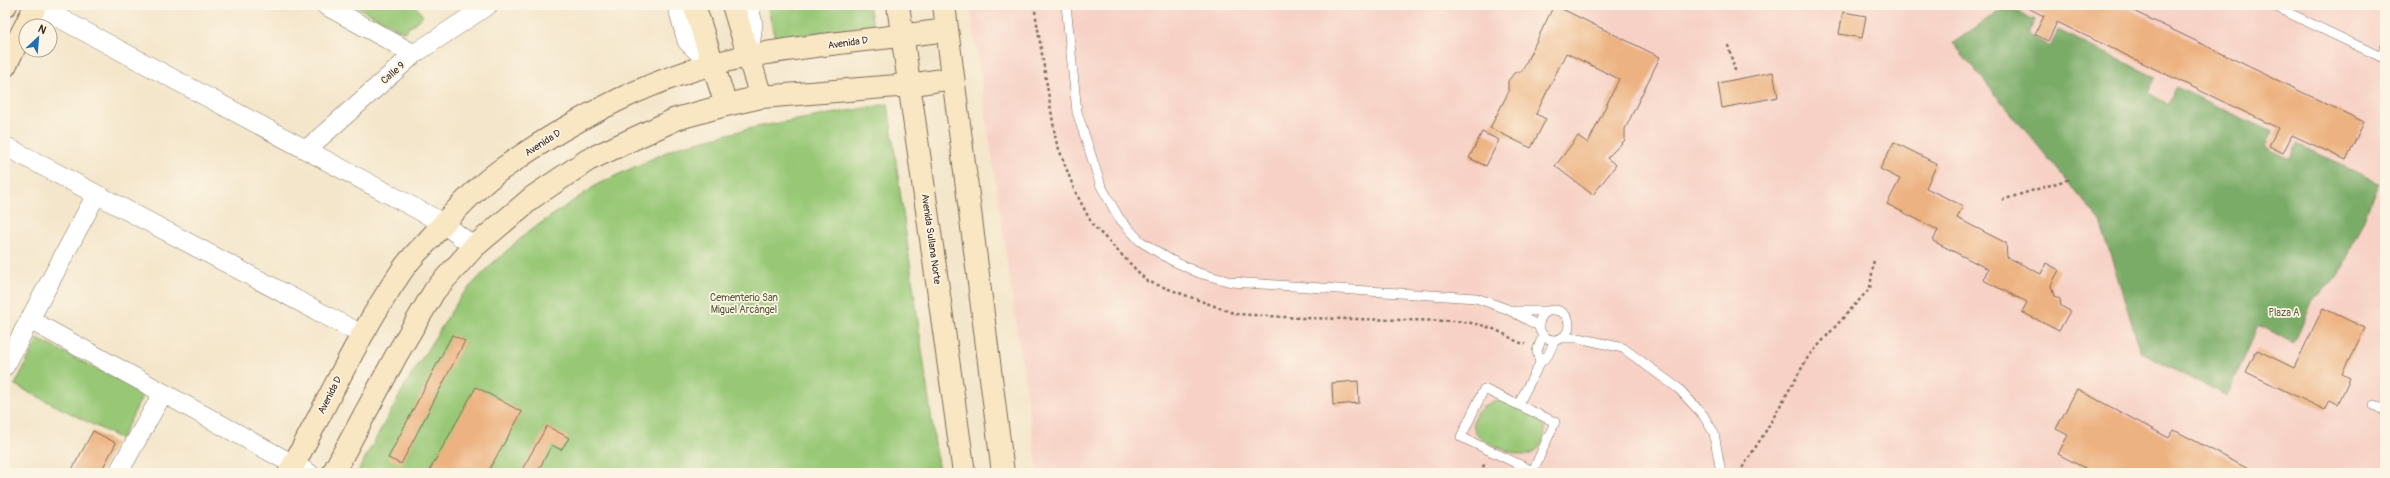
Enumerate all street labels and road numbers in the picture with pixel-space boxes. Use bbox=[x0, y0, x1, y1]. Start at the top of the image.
street label: Avenida D bbox=[827, 34, 869, 52]
street label: Calle 9 bbox=[379, 59, 407, 87]
street label: Avenida D bbox=[523, 127, 563, 159]
street label: Avenida Sullana Norte bbox=[919, 193, 943, 285]
street label: Avenida D bbox=[315, 374, 345, 416]

